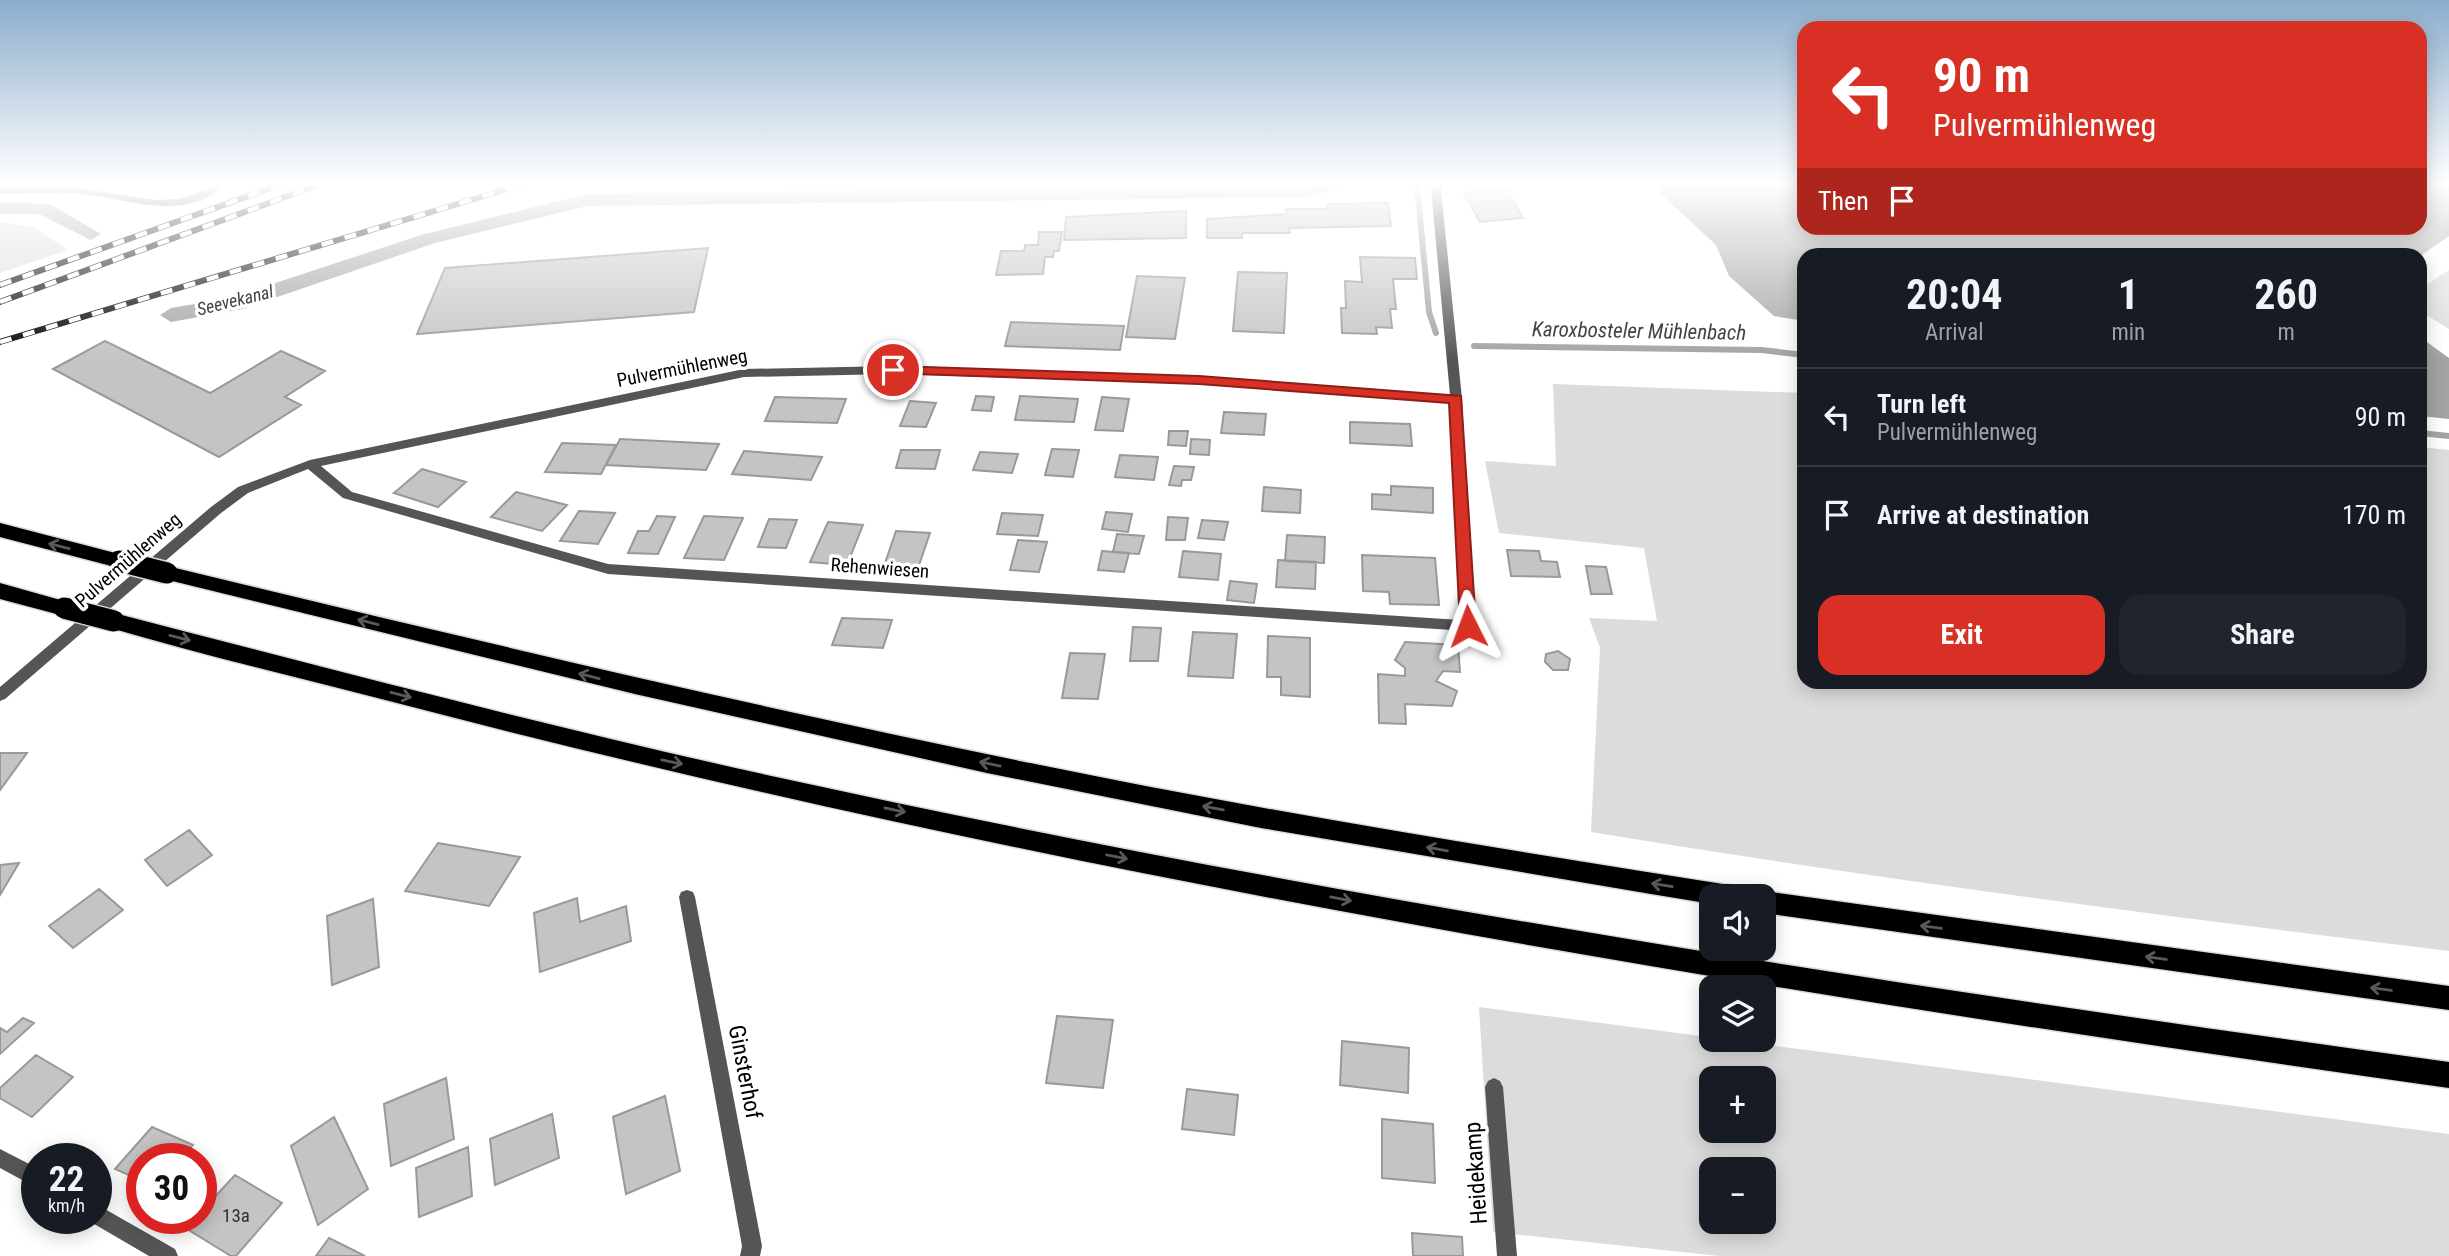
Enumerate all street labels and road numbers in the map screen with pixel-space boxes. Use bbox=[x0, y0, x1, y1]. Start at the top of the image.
street label: Pulvermühlenweg bbox=[615, 344, 749, 392]
street label: Pulvermühlenweg bbox=[70, 508, 186, 612]
street label: Rehenwiesen bbox=[830, 553, 930, 583]
street label: Ginsterhof bbox=[723, 1023, 767, 1122]
street label: Heidekamp bbox=[1459, 1121, 1493, 1225]

